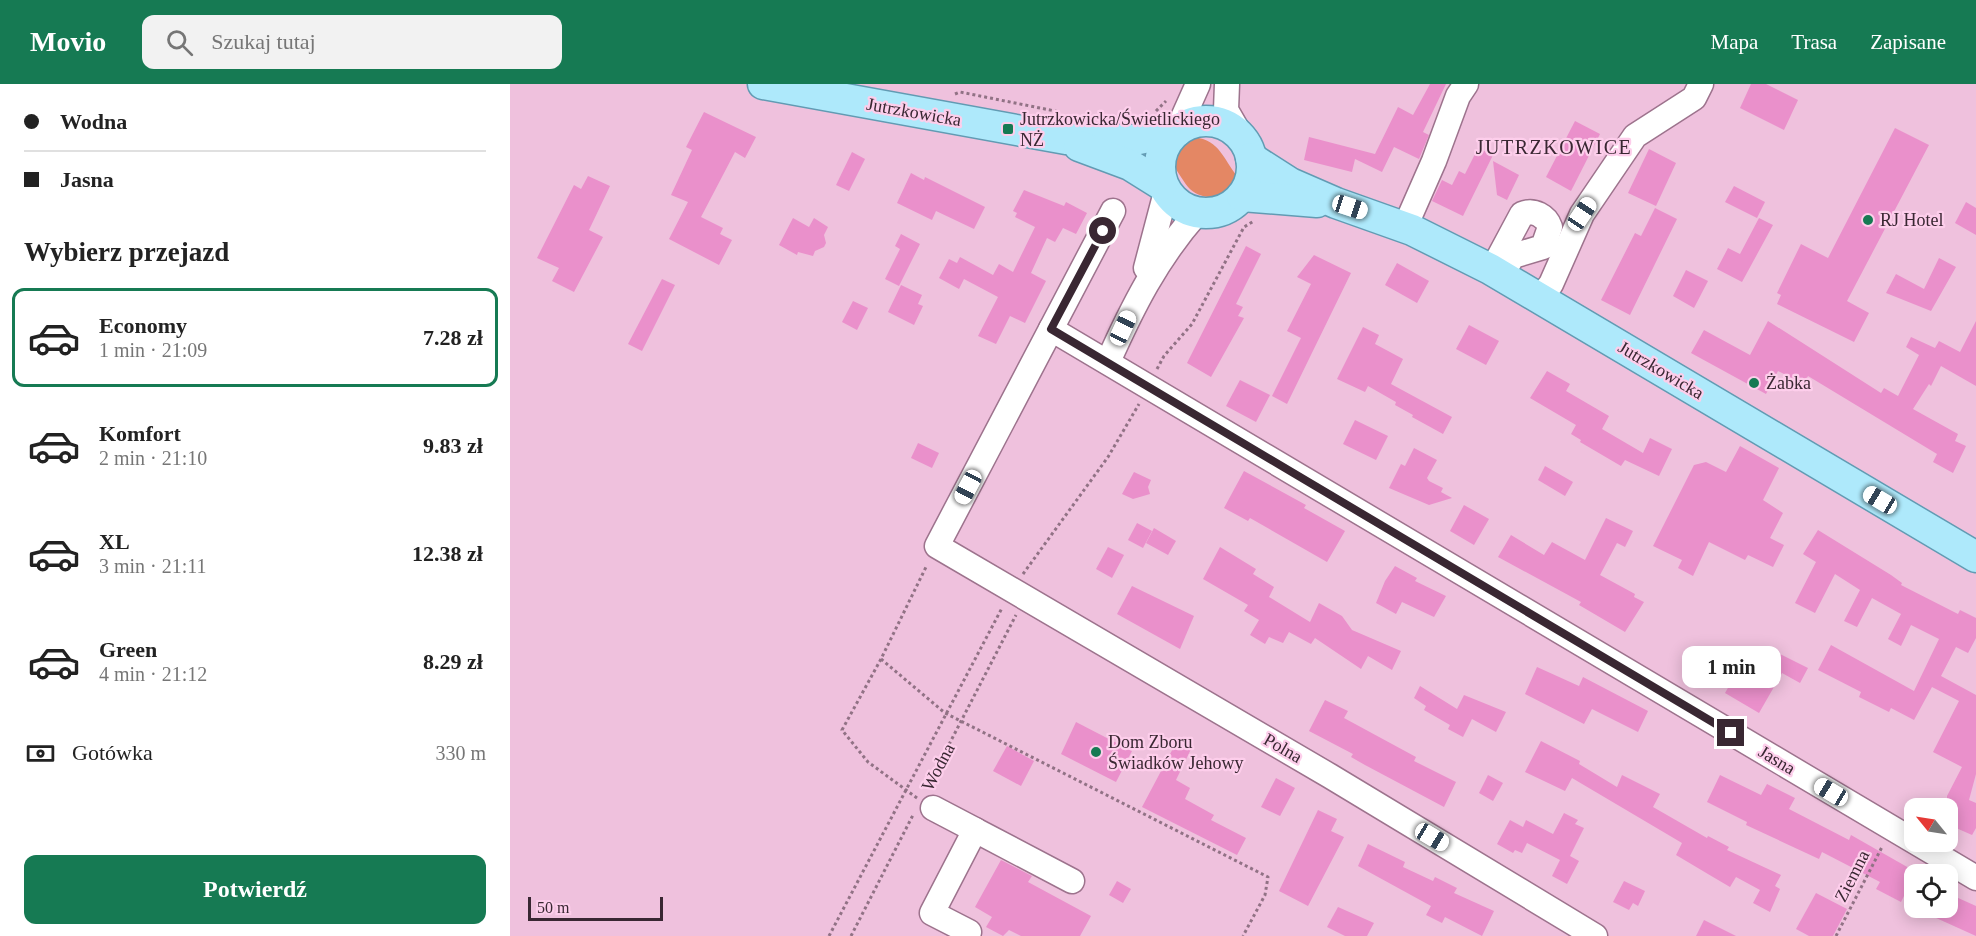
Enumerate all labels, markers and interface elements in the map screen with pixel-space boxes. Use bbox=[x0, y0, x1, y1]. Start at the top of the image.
search box bbox=[142, 15, 562, 69]
text: Movio bbox=[30, 26, 106, 57]
icon: search bbox=[163, 26, 196, 59]
text: Szukaj tutaj bbox=[211, 29, 316, 54]
text: Mapa bbox=[1710, 30, 1758, 54]
text: Trasa bbox=[1791, 30, 1837, 54]
text: Zapisane bbox=[1870, 30, 1946, 54]
street label: Jutrzkowicka bbox=[865, 94, 963, 130]
place label: Jutrzkowicka/Świetlickiego NŻ bbox=[1020, 108, 1220, 150]
text: Wodna bbox=[60, 109, 127, 134]
marker: Jutrzkowicka/Świetlickiego NŻ bbox=[1001, 122, 1015, 136]
district label: JUTRZKOWICE bbox=[1476, 136, 1632, 158]
text: Jasna bbox=[60, 167, 114, 192]
car bbox=[1330, 193, 1370, 221]
car bbox=[1564, 194, 1600, 234]
place label: RJ Hotel bbox=[1880, 210, 1944, 230]
marker: RJ Hotel bbox=[1861, 213, 1875, 227]
route start bbox=[1089, 217, 1116, 244]
text: Wybierz przejazd bbox=[24, 237, 229, 267]
car bbox=[1107, 308, 1139, 348]
icon: car bbox=[27, 311, 81, 365]
text: Economy bbox=[99, 313, 187, 338]
text: 7.28 zł bbox=[423, 325, 483, 350]
street label: Jutrzkowicka bbox=[1615, 337, 1707, 403]
text: 1 min · 21:09 bbox=[99, 339, 207, 361]
place label: Żabka bbox=[1766, 373, 1811, 393]
marker: Żabka bbox=[1747, 376, 1761, 390]
icon: car bbox=[27, 419, 81, 473]
text: Komfort bbox=[99, 421, 181, 446]
text: 9.83 zł bbox=[423, 433, 483, 458]
text: 2 min · 21:10 bbox=[99, 447, 207, 469]
car bbox=[952, 467, 984, 507]
car bbox=[1860, 483, 1900, 517]
icon: car bbox=[27, 527, 81, 581]
text: XL bbox=[99, 529, 130, 554]
text: 12.38 zł bbox=[412, 541, 483, 566]
text: 3 min · 21:11 bbox=[99, 555, 207, 577]
icon: car bbox=[27, 635, 81, 689]
text: Green bbox=[99, 637, 157, 662]
callout: 1 min bbox=[1682, 646, 1780, 688]
text: 8.29 zł bbox=[423, 649, 483, 674]
text: 1 min bbox=[1707, 656, 1756, 678]
text: 4 min · 21:12 bbox=[99, 663, 207, 685]
route end bbox=[1717, 719, 1744, 746]
street label: Polna bbox=[1260, 729, 1306, 767]
place label: Dom Zboru Świadków Jehowy bbox=[1108, 732, 1244, 773]
icon: cash bbox=[24, 737, 57, 770]
text: Gotówka bbox=[72, 740, 153, 765]
street label: Wodna bbox=[917, 740, 959, 794]
street label: Jasna bbox=[1755, 741, 1799, 779]
text: 330 m bbox=[435, 742, 486, 764]
marker: Dom Zboru Świadków Jehowy bbox=[1089, 745, 1103, 759]
car bbox=[1811, 775, 1851, 809]
north arrow bbox=[1904, 798, 1958, 852]
map controls bbox=[1904, 798, 1958, 918]
car bbox=[1412, 820, 1452, 854]
street label: Ziemna bbox=[1831, 847, 1873, 905]
button: Potwierdź bbox=[24, 855, 486, 924]
button: locate bbox=[1904, 864, 1958, 918]
scale bar bbox=[528, 894, 663, 922]
text: 50 m bbox=[537, 899, 569, 916]

